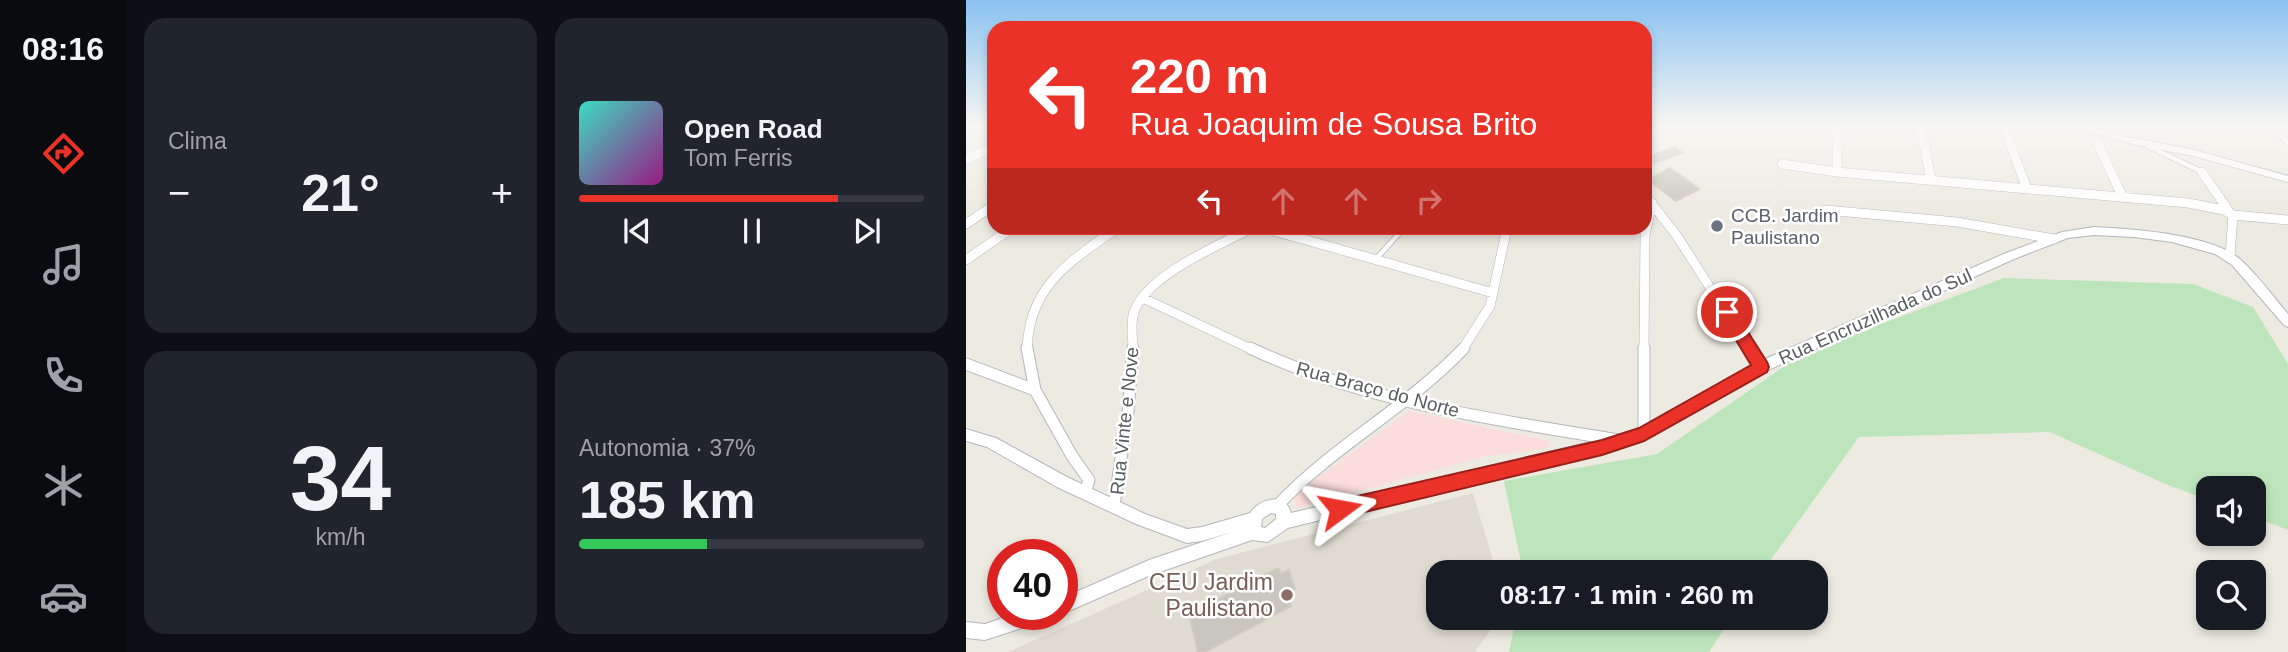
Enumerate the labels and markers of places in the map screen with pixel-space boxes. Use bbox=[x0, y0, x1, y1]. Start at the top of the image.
place label: CCB. Jardim Paulistano bbox=[1731, 205, 1839, 248]
marker: CCB. Jardim Paulistano bbox=[1709, 218, 1725, 234]
pin bbox=[1697, 282, 1757, 342]
place label: CEU Jardim Paulistano bbox=[1149, 569, 1273, 621]
marker: CEU Jardim Paulistano bbox=[1279, 587, 1295, 603]

